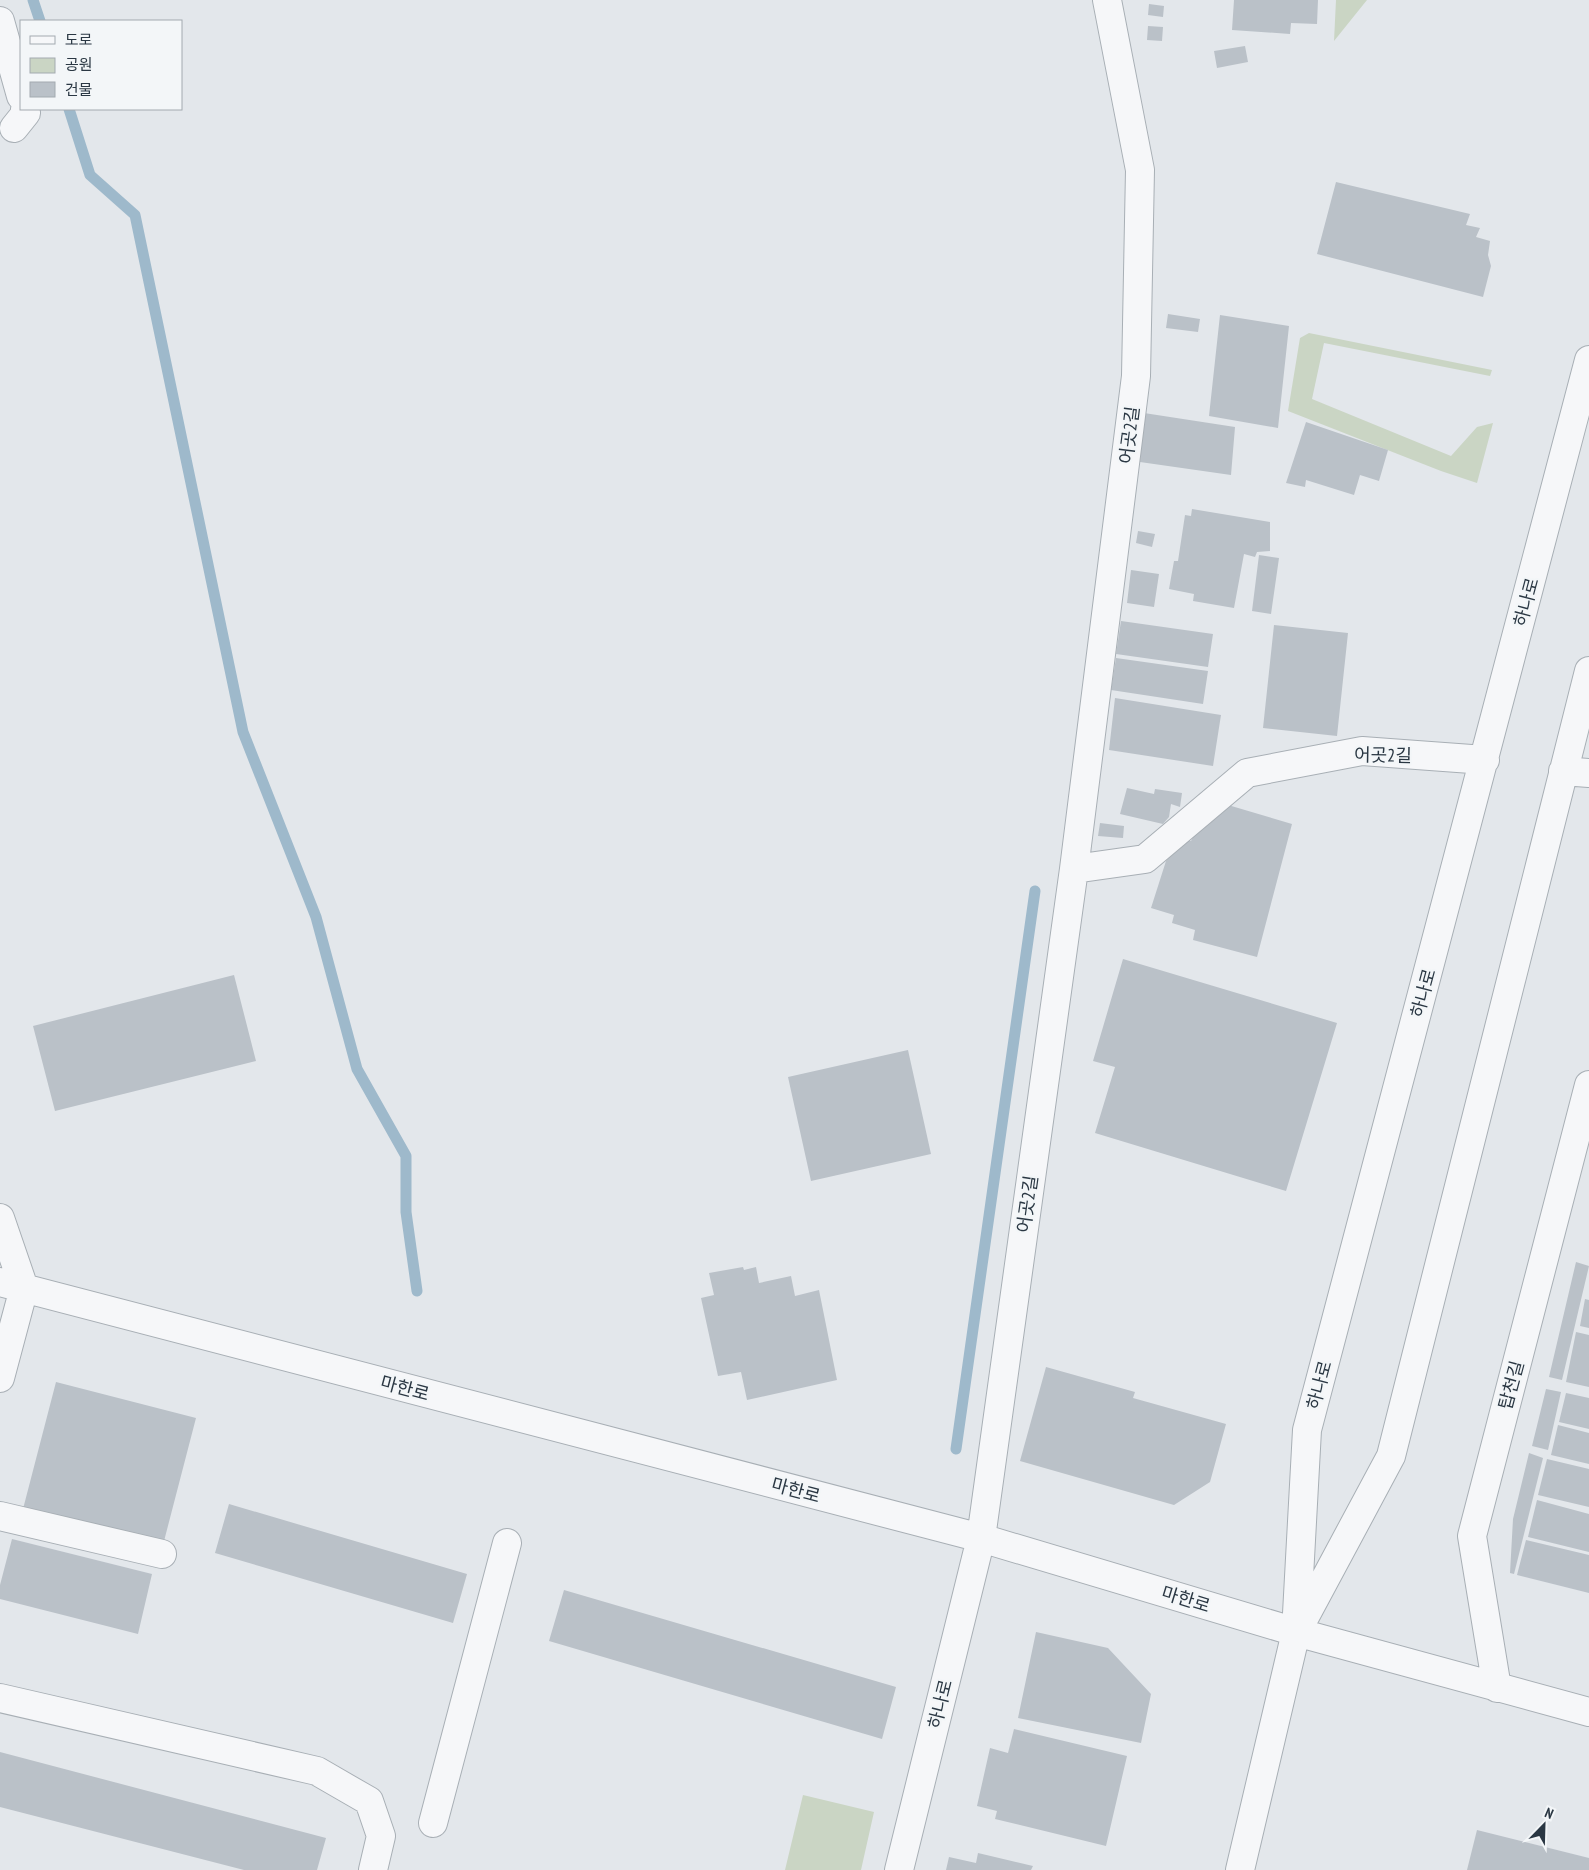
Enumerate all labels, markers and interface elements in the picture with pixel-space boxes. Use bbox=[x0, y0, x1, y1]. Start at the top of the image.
legend bbox=[20, 20, 182, 110]
text: 도로 bbox=[65, 30, 93, 49]
text: 공원 bbox=[65, 55, 93, 74]
text: 건물 bbox=[65, 80, 93, 99]
street label: 어곳2길 bbox=[1114, 405, 1144, 465]
street label: 하나로 bbox=[1508, 575, 1544, 629]
street label: 어곳2길 bbox=[1354, 743, 1412, 767]
street label: 하나로 bbox=[1405, 966, 1441, 1020]
street label: 어곳2길 bbox=[1012, 1174, 1042, 1234]
street label: 하나로 bbox=[1301, 1358, 1337, 1412]
street label: 탑천길 bbox=[1493, 1358, 1529, 1412]
street label: 마한로 bbox=[378, 1370, 432, 1406]
street label: 마한로 bbox=[769, 1472, 823, 1508]
street label: 마한로 bbox=[1159, 1581, 1213, 1617]
street label: 하나로 bbox=[923, 1677, 957, 1731]
north arrow bbox=[1519, 1800, 1569, 1850]
text: N bbox=[1542, 1803, 1556, 1823]

